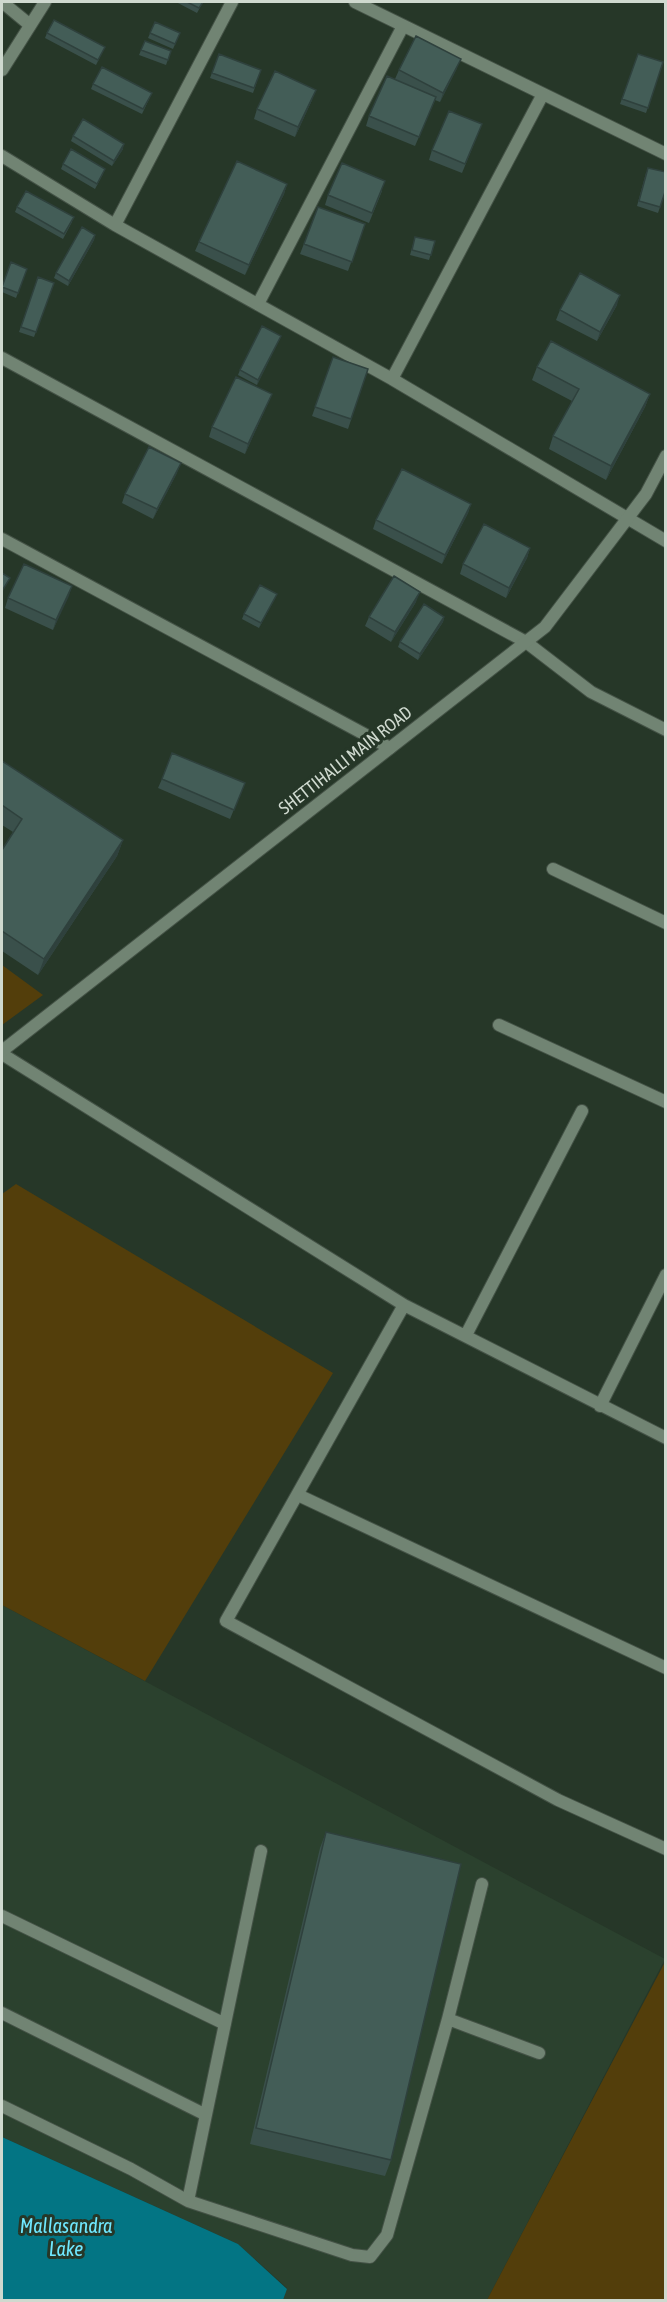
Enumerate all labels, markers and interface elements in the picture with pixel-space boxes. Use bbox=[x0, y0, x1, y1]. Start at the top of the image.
street label: SHETTIHALLI MAIN ROAD bbox=[274, 702, 416, 818]
water label: Mallasandra Lake bbox=[20, 2214, 112, 2260]

